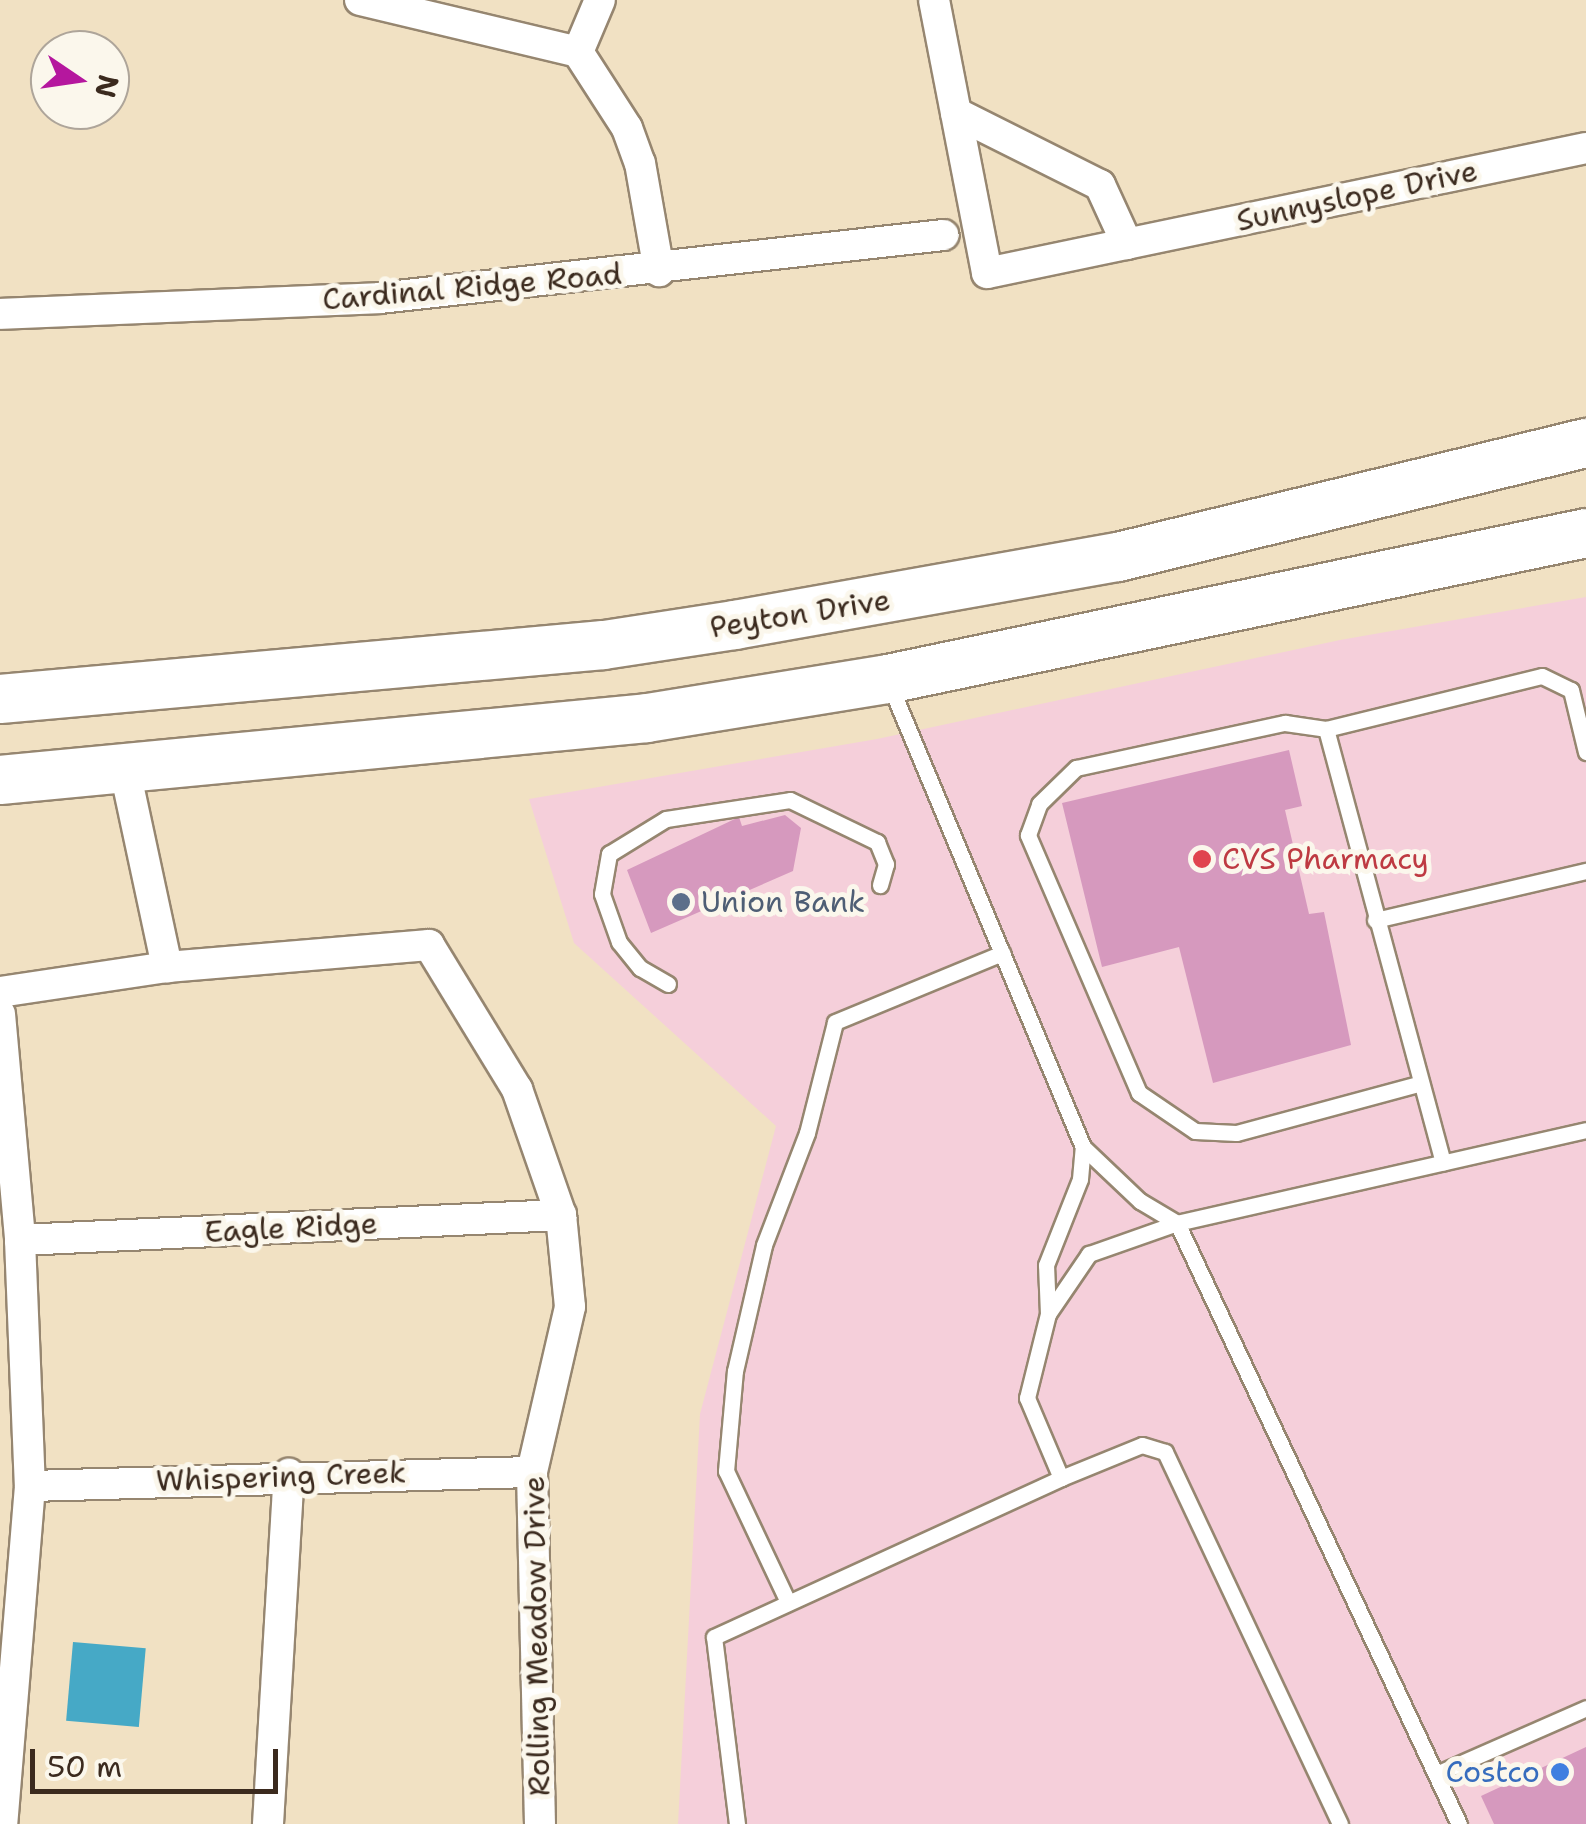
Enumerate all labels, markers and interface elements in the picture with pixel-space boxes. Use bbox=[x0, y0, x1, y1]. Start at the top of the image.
north arrow bbox=[30, 30, 130, 130]
text: N bbox=[86, 71, 128, 101]
street label: Sunnyslope Drive bbox=[1233, 153, 1481, 239]
street label: Cardinal Ridge Road bbox=[321, 256, 623, 318]
street label: Peyton Drive bbox=[707, 582, 893, 646]
place label: CVS Pharmacy bbox=[1222, 841, 1429, 877]
marker: CVS Pharmacy bbox=[1191, 848, 1213, 870]
place label: Union Bank bbox=[701, 884, 865, 920]
marker: Union Bank bbox=[670, 891, 692, 913]
street label: Eagle Ridge bbox=[204, 1205, 378, 1251]
street label: Whispering Creek bbox=[155, 1455, 407, 1499]
street label: Rolling Meadow Drive bbox=[516, 1475, 558, 1797]
scale bar bbox=[35, 1729, 282, 1791]
text: 50 m bbox=[47, 1746, 122, 1787]
place label: Costco bbox=[1445, 1754, 1540, 1790]
marker: Costco bbox=[1549, 1761, 1571, 1783]

